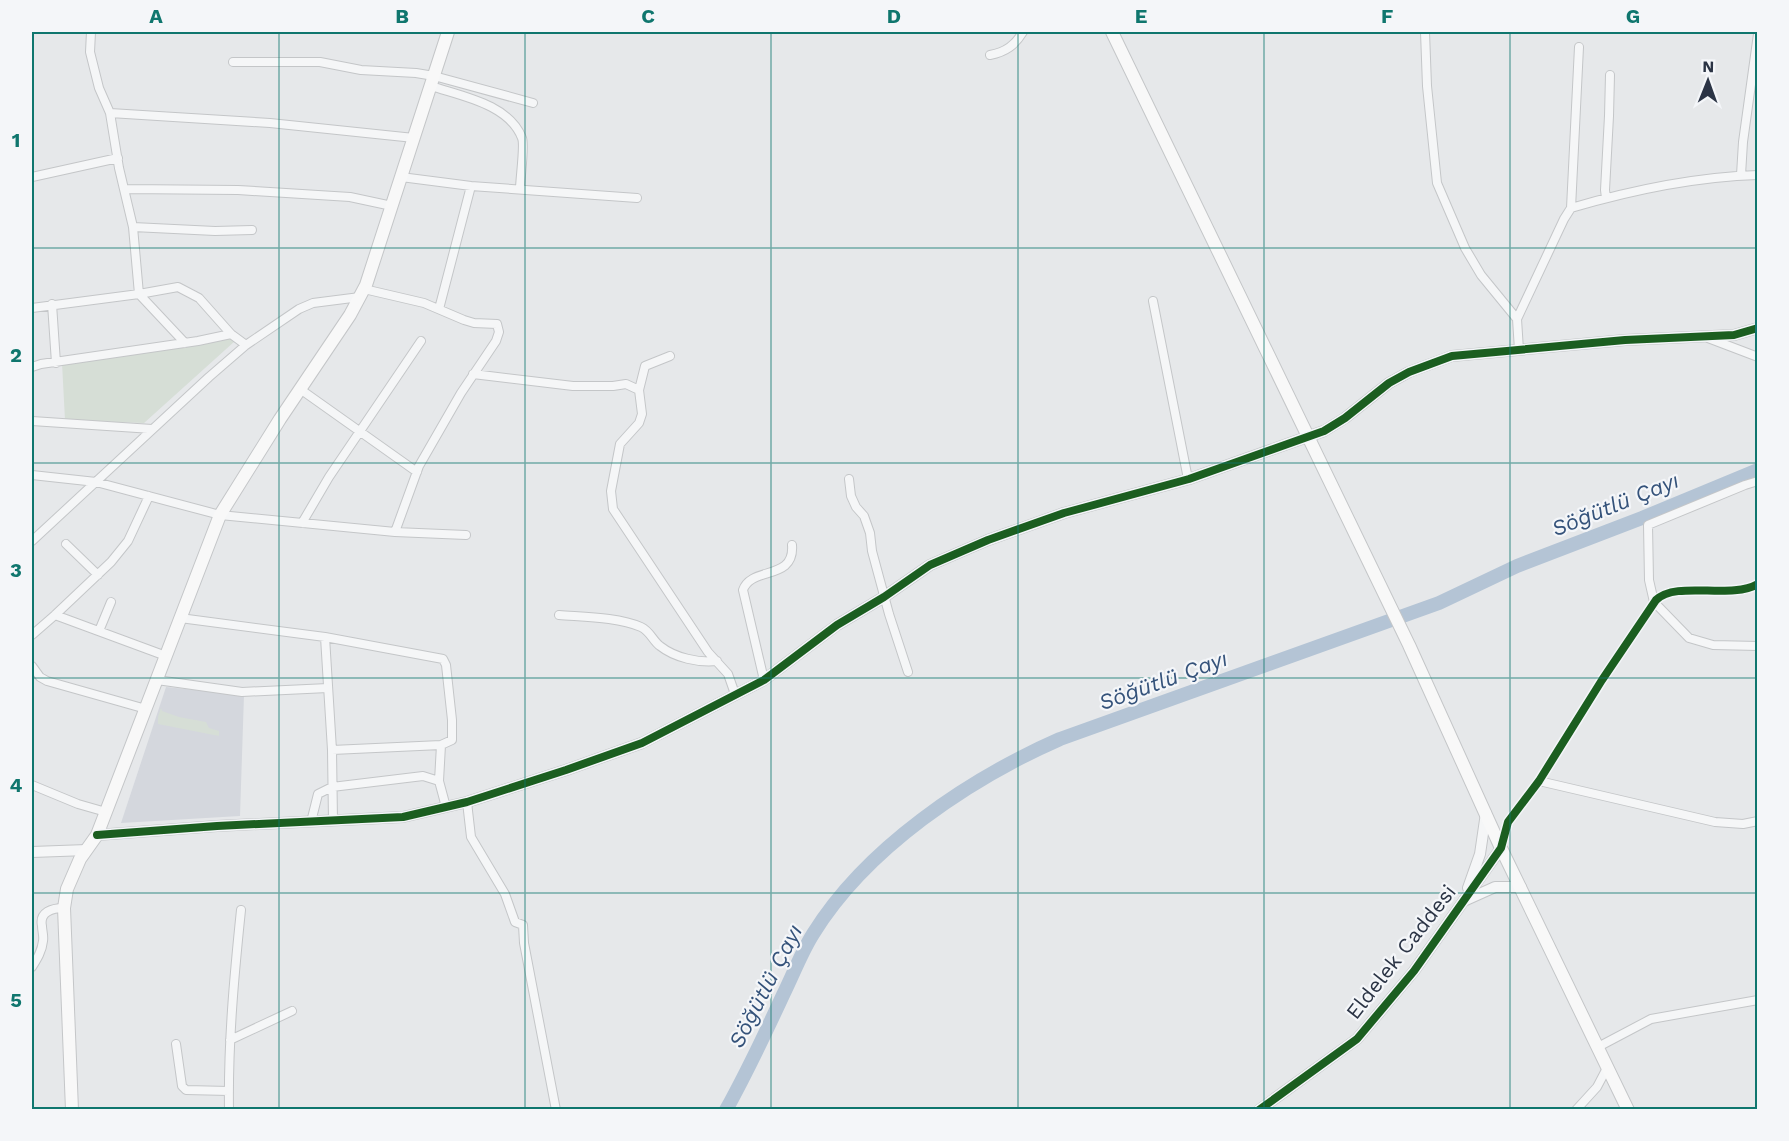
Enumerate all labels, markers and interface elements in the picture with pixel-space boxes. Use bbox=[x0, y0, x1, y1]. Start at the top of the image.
text: A bbox=[149, 4, 163, 28]
text: B bbox=[395, 4, 409, 28]
text: C bbox=[641, 4, 655, 28]
text: D bbox=[887, 4, 901, 28]
text: E bbox=[1135, 4, 1147, 28]
text: F bbox=[1381, 4, 1393, 28]
text: G bbox=[1626, 4, 1640, 28]
north arrow bbox=[1678, 51, 1738, 111]
text: N bbox=[1702, 57, 1714, 76]
text: 1 bbox=[12, 128, 20, 152]
text: 2 bbox=[10, 343, 22, 367]
water label: Söğütlü Çayı bbox=[1548, 468, 1682, 541]
text: 3 bbox=[10, 558, 22, 582]
water label: Söğütlü Çayı bbox=[1096, 646, 1231, 715]
text: 4 bbox=[10, 773, 23, 797]
street label: Eldelek Caddesi bbox=[1340, 880, 1461, 1024]
water label: Söğütlü Çayı bbox=[724, 920, 807, 1052]
text: 5 bbox=[10, 988, 22, 1012]

